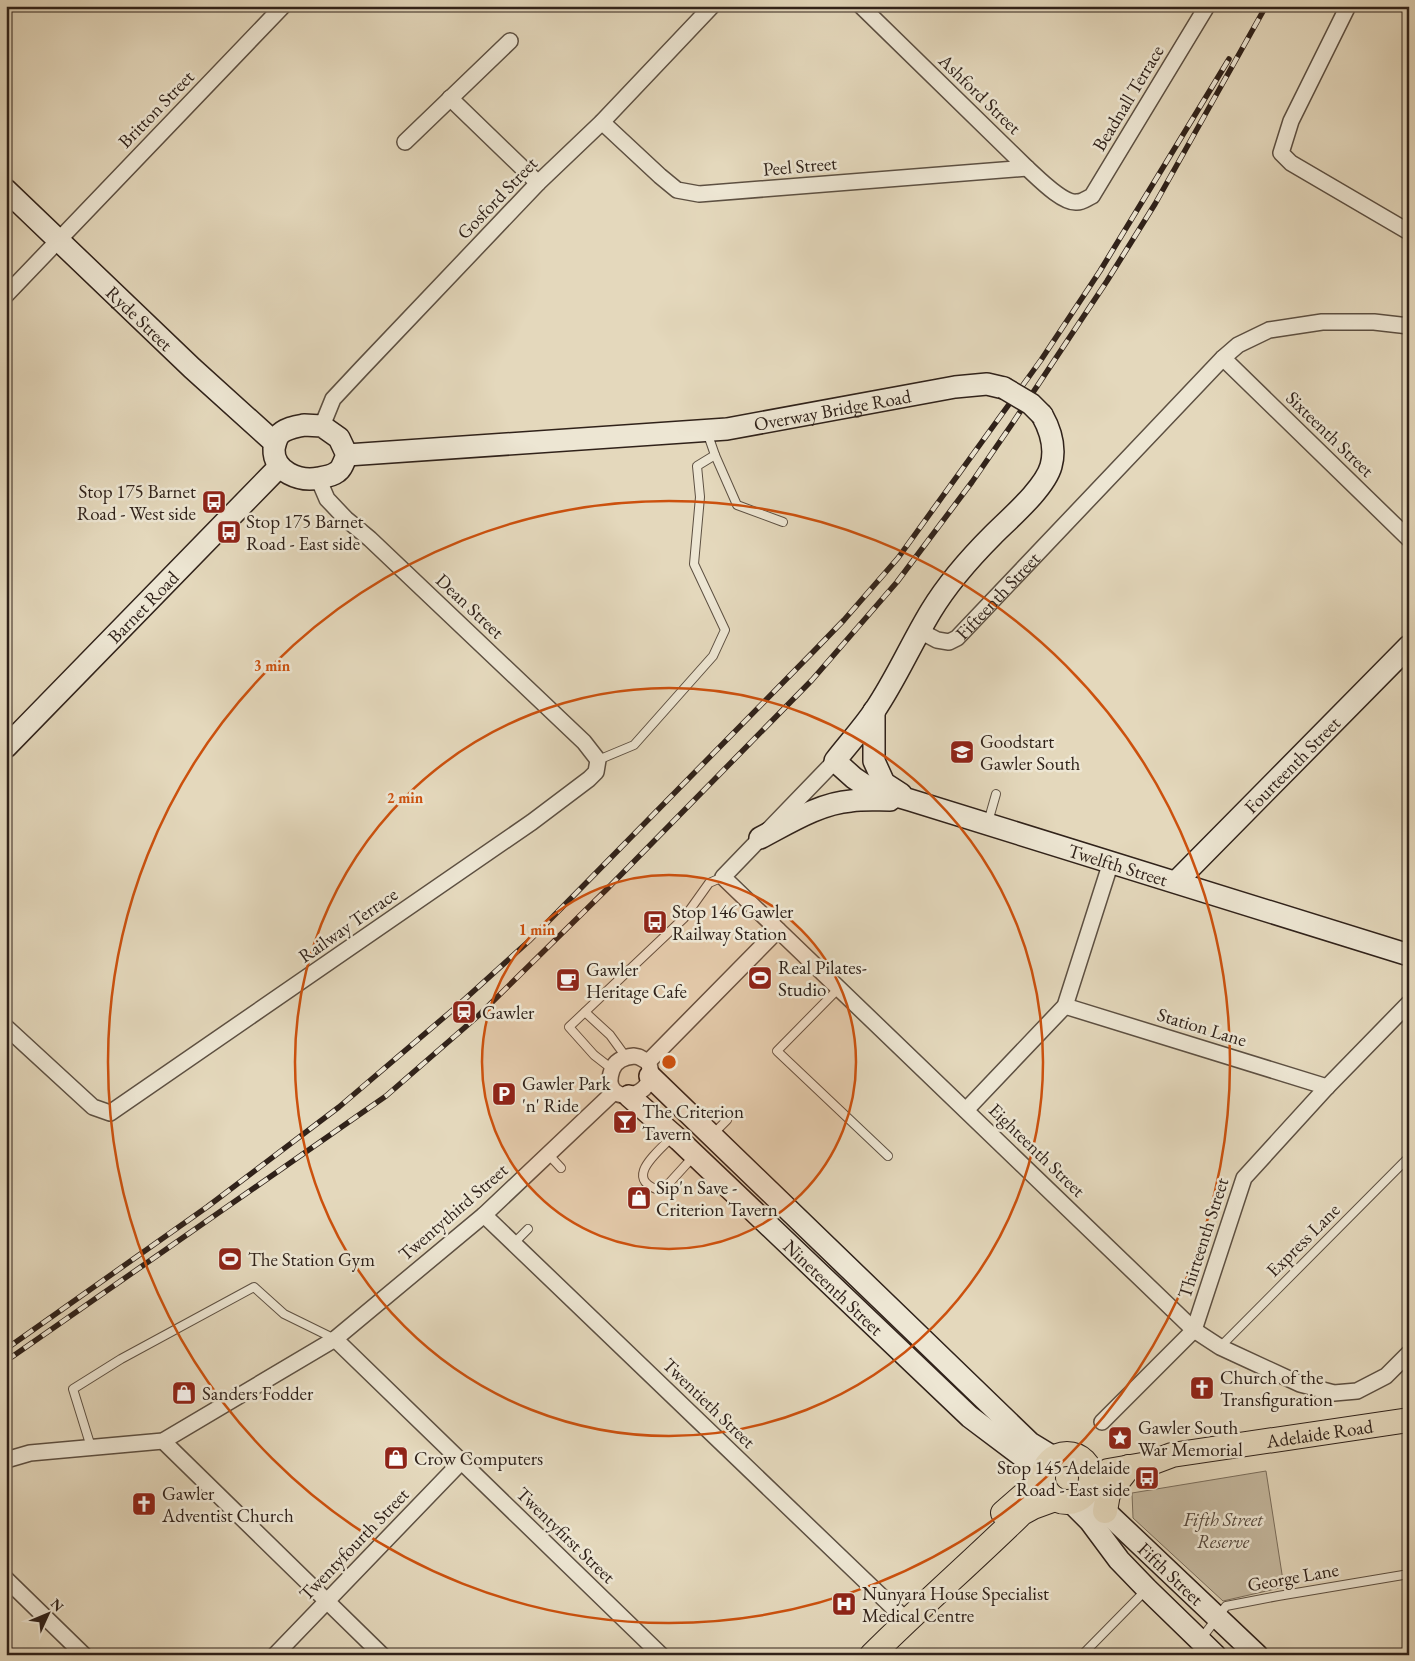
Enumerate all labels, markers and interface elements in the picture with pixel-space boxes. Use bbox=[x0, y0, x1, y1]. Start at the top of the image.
street label: Beadnall Terrace bbox=[1087, 40, 1169, 156]
street label: Ashford Street bbox=[933, 48, 1027, 140]
street label: Britton Street bbox=[113, 65, 199, 153]
street label: Peel Street bbox=[762, 150, 838, 182]
street label: Gosford Street bbox=[451, 151, 543, 245]
street label: Ryde Street bbox=[101, 280, 179, 356]
street label: Overway Bridge Road bbox=[752, 383, 913, 436]
street label: Sixteenth Street bbox=[1280, 386, 1380, 482]
place label: Stop 175 Barnet Road - West side bbox=[77, 479, 196, 526]
bus stop icon: Stop 175 Barnet Road - West side bbox=[201, 489, 227, 515]
place label: Stop 175 Barnet Road - East side bbox=[246, 509, 364, 556]
bus stop icon: Stop 175 Barnet Road - East side bbox=[216, 519, 242, 545]
street label: Fifteenth Street bbox=[950, 546, 1045, 645]
street label: Barnet Road bbox=[102, 565, 184, 648]
street label: Dean Street bbox=[430, 568, 510, 644]
text: 3 min bbox=[254, 656, 291, 675]
street label: Fourteenth Street bbox=[1238, 711, 1345, 819]
place label: Goodstart Gawler South bbox=[980, 729, 1080, 776]
school or university icon: Goodstart Gawler South bbox=[949, 739, 975, 765]
text: 2 min bbox=[387, 788, 424, 807]
street label: Twelfth Street bbox=[1065, 837, 1171, 892]
street label: Railway Terrace bbox=[293, 882, 403, 968]
place label: Stop 146 Gawler Railway Station bbox=[672, 899, 794, 946]
bus stop icon: Stop 146 Gawler Railway Station bbox=[642, 909, 668, 935]
text: 1 min bbox=[519, 920, 556, 939]
place label: Real Pilates- Studio bbox=[778, 955, 867, 1002]
place label: Gawler Heritage Cafe bbox=[586, 957, 687, 1004]
sports icon: Real Pilates- Studio bbox=[747, 965, 773, 991]
cafe icon: Gawler Heritage Cafe bbox=[555, 967, 581, 993]
station icon: Gawler bbox=[451, 999, 477, 1025]
place label: Gawler bbox=[482, 1000, 535, 1025]
street label: Station Lane bbox=[1154, 1002, 1250, 1052]
centre of rings bbox=[660, 1053, 678, 1071]
place label: Gawler Park 'n' Ride bbox=[522, 1071, 612, 1118]
parking icon: Gawler Park 'n' Ride bbox=[491, 1081, 517, 1107]
street label: Eighteenth Street bbox=[983, 1097, 1091, 1203]
place label: The Criterion Tavern bbox=[642, 1099, 744, 1146]
bar icon: The Criterion Tavern bbox=[612, 1109, 638, 1135]
street label: Twentythird Street bbox=[393, 1158, 513, 1266]
street label: Thirteenth Street bbox=[1172, 1174, 1234, 1302]
place label: Sip'n Save - Criterion Tavern bbox=[656, 1175, 778, 1222]
shop icon: Sip'n Save - Criterion Tavern bbox=[626, 1185, 652, 1211]
street label: Express Lane bbox=[1261, 1198, 1345, 1282]
street label: Nineteenth Street bbox=[778, 1234, 889, 1341]
sports icon: The Station Gym bbox=[217, 1246, 243, 1272]
place label: The Station Gym bbox=[248, 1247, 375, 1272]
street label: Twentieth Street bbox=[657, 1352, 761, 1454]
place label: Church of the Transfiguration bbox=[1220, 1365, 1333, 1412]
church icon: Church of the Transfiguration bbox=[1189, 1375, 1215, 1401]
shop icon: Sanders Fodder bbox=[171, 1380, 197, 1406]
place label: Sanders Fodder bbox=[202, 1381, 314, 1406]
street label: Adelaide Road bbox=[1263, 1413, 1375, 1454]
place label: Gawler South War Memorial bbox=[1138, 1415, 1243, 1462]
place icon: Gawler South War Memorial bbox=[1107, 1425, 1133, 1451]
shop icon: Crow Computers bbox=[383, 1445, 409, 1471]
place label: Crow Computers bbox=[414, 1446, 543, 1471]
place label: Stop 145 Adelaide Road - East side bbox=[997, 1455, 1130, 1502]
bus stop icon: Stop 145 Adelaide Road - East side bbox=[1134, 1465, 1160, 1491]
place label: Gawler Adventist Church bbox=[161, 1481, 294, 1528]
street label: Twentyfirst Street bbox=[511, 1481, 621, 1589]
street label: Twentyfourth Street bbox=[294, 1482, 414, 1606]
church icon: Gawler Adventist Church bbox=[131, 1491, 157, 1517]
park label: Fifth Street Reserve bbox=[1182, 1507, 1264, 1554]
street label: Fifth Street bbox=[1133, 1536, 1209, 1611]
street label: George Lane bbox=[1245, 1557, 1341, 1597]
place label: Nunyara House Specialist Medical Centre bbox=[862, 1581, 1049, 1628]
north arrow bbox=[22, 1588, 72, 1638]
hospital icon: Nunyara House Specialist Medical Centre bbox=[831, 1591, 857, 1617]
text: N bbox=[47, 1595, 68, 1616]

